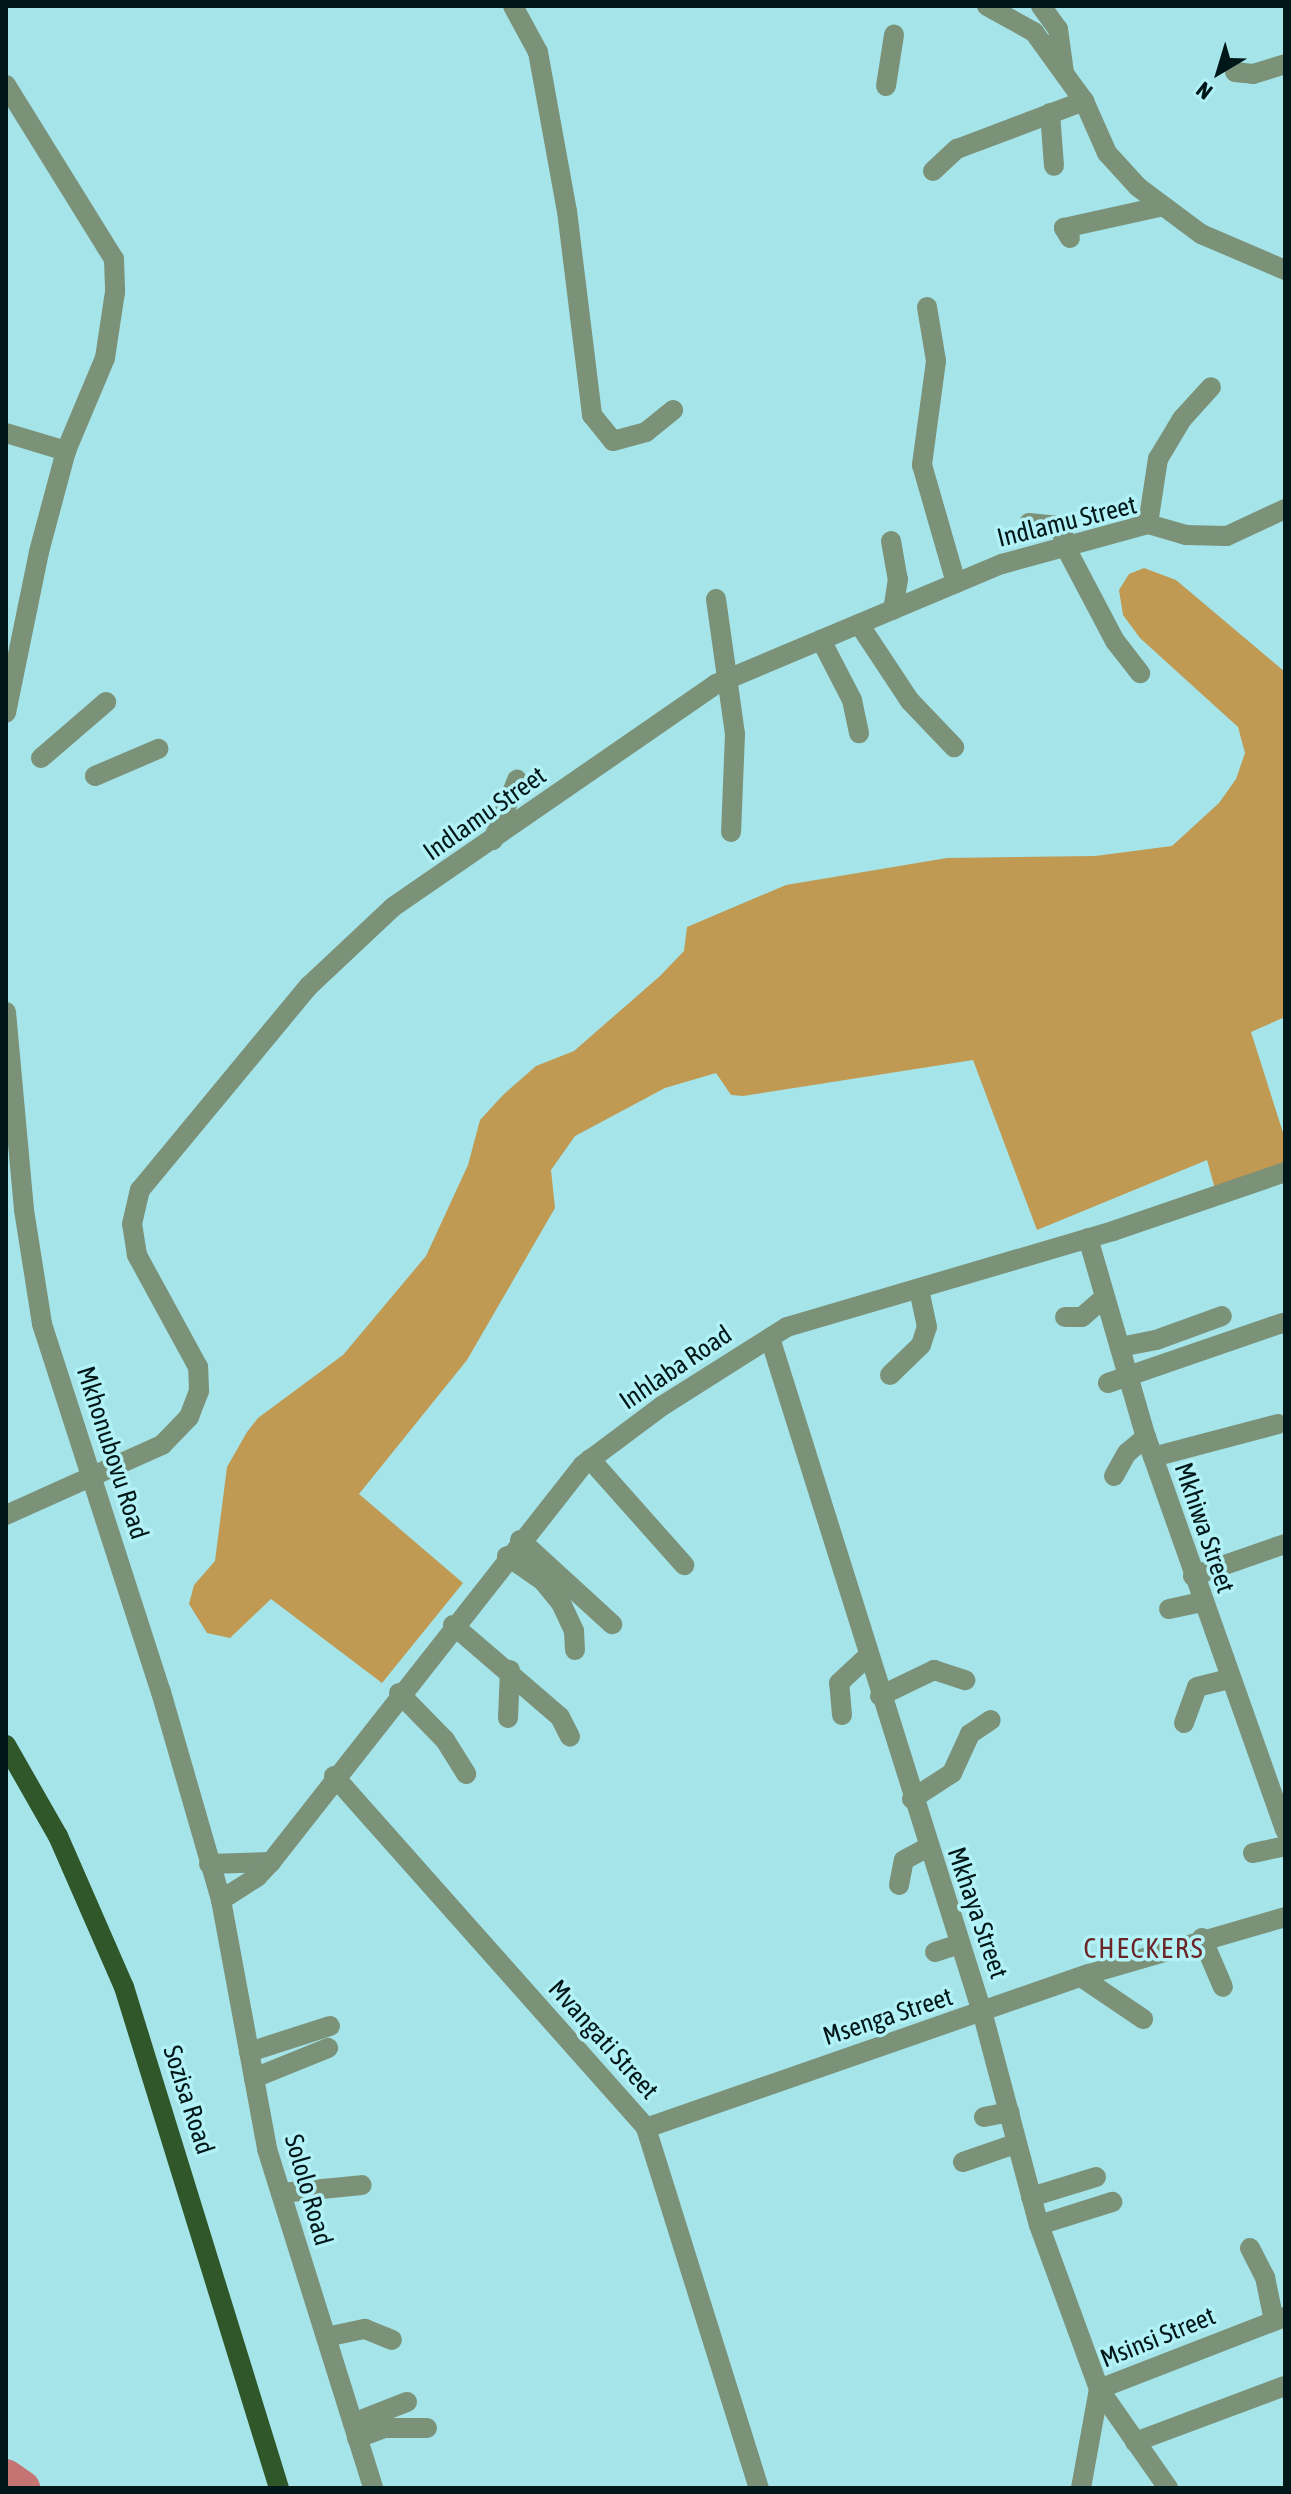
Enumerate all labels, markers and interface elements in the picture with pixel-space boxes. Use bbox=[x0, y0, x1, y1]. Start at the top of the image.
north arrow bbox=[1179, 32, 1259, 112]
text: N bbox=[1191, 77, 1217, 105]
street label: Indlamu Street bbox=[994, 490, 1140, 554]
street label: Indlamu Street bbox=[418, 760, 552, 868]
street label: Inhlaba Road bbox=[614, 1319, 738, 1417]
street label: Mkhonubovu Road bbox=[69, 1363, 155, 1543]
street label: Mkhiwa Street bbox=[1167, 1459, 1241, 1597]
street label: Mkhaya Street bbox=[940, 1843, 1014, 1983]
district label: CHECKERS bbox=[1084, 1931, 1204, 1965]
street label: Mvangati Street bbox=[541, 1974, 665, 2106]
street label: Msenga Street bbox=[819, 1981, 957, 2053]
street label: Sozisa Road bbox=[156, 2042, 220, 2158]
street label: Sololo Road bbox=[277, 2131, 339, 2249]
street label: Msinsi Street bbox=[1096, 2301, 1220, 2375]

